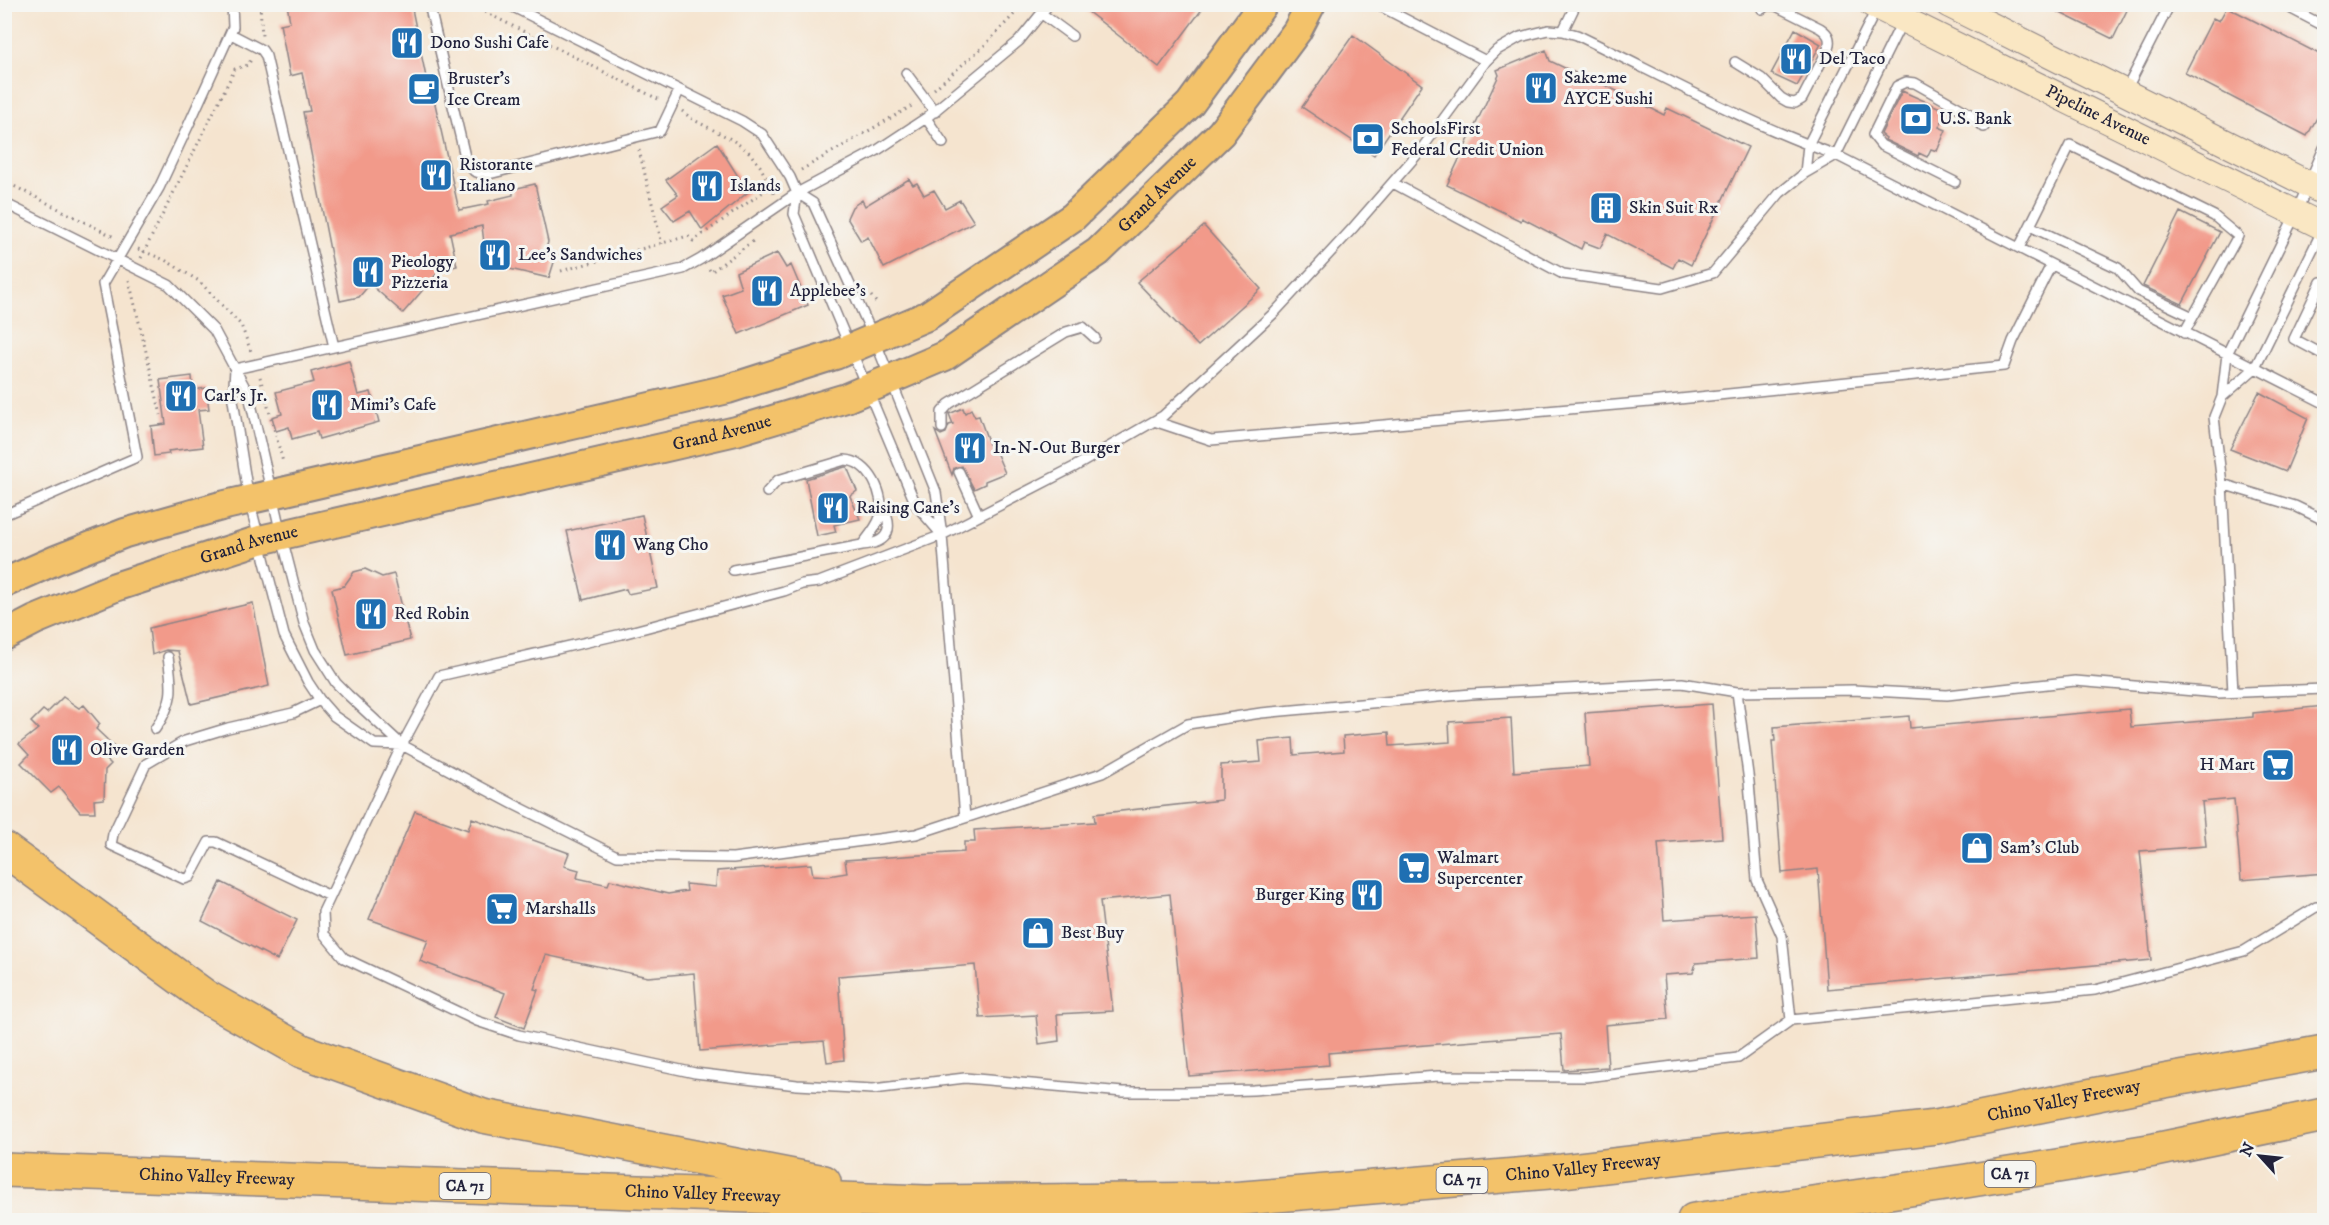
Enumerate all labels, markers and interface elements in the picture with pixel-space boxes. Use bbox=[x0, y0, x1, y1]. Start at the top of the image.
restaurant icon: Dono Sushi Cafe bbox=[389, 25, 425, 61]
place label: Dono Sushi Cafe bbox=[430, 32, 549, 54]
restaurant icon: Del Taco bbox=[1778, 41, 1814, 77]
place label: Del Taco bbox=[1819, 48, 1886, 70]
place label: Sake2me AYCE Sushi bbox=[1564, 67, 1653, 110]
place label: Bruster's Ice Cream bbox=[447, 68, 520, 111]
restaurant icon: Sake2me AYCE Sushi bbox=[1523, 70, 1559, 106]
cafe icon: Bruster's Ice Cream bbox=[406, 71, 442, 107]
street label: Pipeline Avenue bbox=[2042, 80, 2154, 151]
bank icon: U.S. Bank bbox=[1898, 101, 1934, 137]
place label: U.S. Bank bbox=[1939, 108, 2012, 130]
place label: SchoolsFirst Federal Credit Union bbox=[1391, 118, 1545, 161]
bank icon: SchoolsFirst Federal Credit Union bbox=[1350, 121, 1386, 157]
street label: Grand Avenue bbox=[1113, 152, 1201, 238]
place label: Ristorante Italiano bbox=[459, 154, 533, 197]
restaurant icon: Ristorante Italiano bbox=[418, 157, 454, 193]
restaurant icon: Islands bbox=[689, 168, 725, 204]
place label: Islands bbox=[730, 175, 781, 197]
building icon: Skin Suit Rx bbox=[1588, 190, 1624, 226]
place label: Skin Suit Rx bbox=[1629, 197, 1719, 219]
restaurant icon: Lee's Sandwiches bbox=[477, 237, 513, 273]
place label: Lee's Sandwiches bbox=[518, 244, 642, 266]
place label: Pieology Pizzeria bbox=[391, 251, 454, 294]
restaurant icon: Pieology Pizzeria bbox=[350, 254, 386, 290]
restaurant icon: Applebee's bbox=[749, 273, 785, 309]
place label: Applebee's bbox=[790, 280, 866, 302]
restaurant icon: Carl's Jr. bbox=[163, 378, 199, 414]
place label: Carl's Jr. bbox=[204, 385, 267, 407]
restaurant icon: Mimi's Cafe bbox=[309, 387, 345, 423]
place label: Mimi's Cafe bbox=[350, 394, 436, 416]
street label: Grand Avenue bbox=[670, 410, 774, 456]
restaurant icon: In-N-Out Burger bbox=[952, 430, 988, 466]
place label: In-N-Out Burger bbox=[993, 437, 1120, 459]
restaurant icon: Raising Cane's bbox=[815, 490, 851, 526]
place label: Raising Cane's bbox=[856, 497, 960, 519]
street label: Grand Avenue bbox=[197, 521, 300, 570]
restaurant icon: Wang Cho bbox=[592, 527, 628, 563]
place label: Wang Cho bbox=[632, 534, 708, 556]
restaurant icon: Red Robin bbox=[353, 596, 389, 632]
place label: Red Robin bbox=[394, 603, 470, 625]
restaurant icon: Olive Garden bbox=[49, 732, 85, 768]
place label: Olive Garden bbox=[90, 739, 185, 761]
supermarket icon: H Mart bbox=[2260, 747, 2296, 783]
place label: H Mart bbox=[2199, 754, 2255, 776]
shop icon: Sam's Club bbox=[1959, 830, 1995, 866]
place label: Sam's Club bbox=[2000, 837, 2079, 859]
place label: Walmart Supercenter bbox=[1436, 847, 1523, 890]
supermarket icon: Walmart Supercenter bbox=[1396, 850, 1432, 886]
restaurant icon: Burger King bbox=[1349, 877, 1385, 913]
place label: Burger King bbox=[1255, 884, 1344, 906]
supermarket icon: Marshalls bbox=[484, 891, 520, 927]
place label: Marshalls bbox=[525, 898, 596, 920]
shop icon: Best Buy bbox=[1020, 915, 1056, 951]
place label: Best Buy bbox=[1061, 922, 1125, 944]
street label: Chino Valley Freeway bbox=[1985, 1074, 2143, 1127]
north arrow bbox=[2230, 1126, 2290, 1186]
text: N bbox=[2236, 1139, 2259, 1160]
street label: Chino Valley Freeway bbox=[1505, 1148, 1662, 1187]
road number: CA 71 bbox=[1984, 1161, 2036, 1187]
street label: Chino Valley Freeway bbox=[139, 1164, 296, 1191]
road number: CA 71 bbox=[1436, 1167, 1488, 1193]
road number: CA 71 bbox=[440, 1173, 490, 1199]
street label: Chino Valley Freeway bbox=[624, 1181, 781, 1208]

